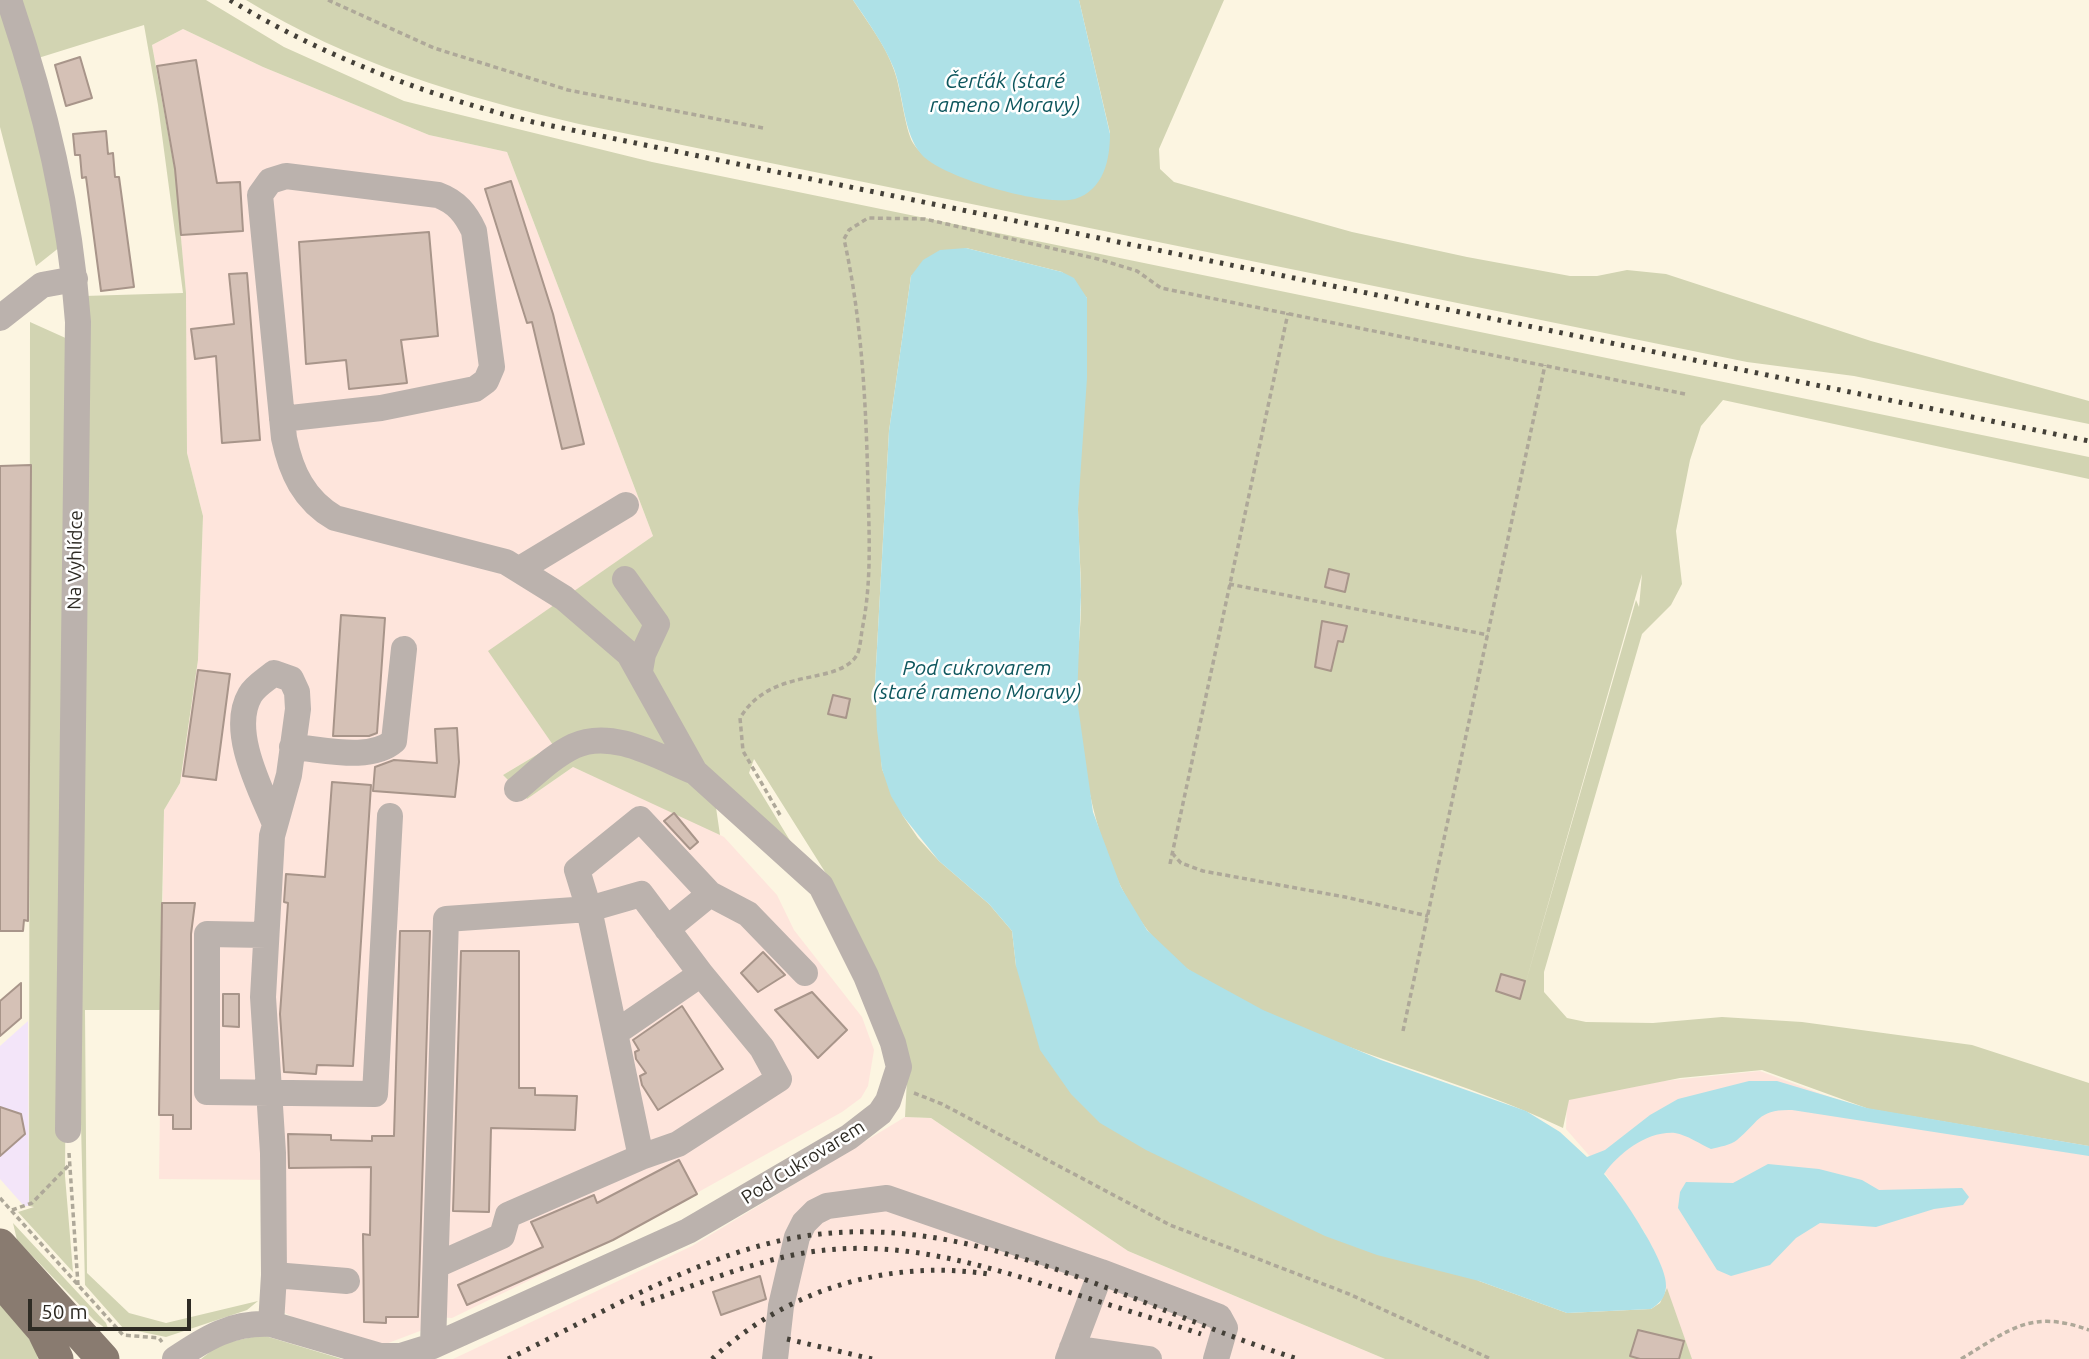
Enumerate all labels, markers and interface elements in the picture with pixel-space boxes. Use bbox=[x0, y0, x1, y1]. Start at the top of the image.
water label: Čerťák (staré rameno Moravy) bbox=[930, 68, 1080, 118]
street label: Na Vyhlídce bbox=[63, 510, 87, 610]
water label: Pod cukrovarem (staré rameno Moravy) bbox=[873, 655, 1081, 705]
street label: Pod Cukrovarem bbox=[737, 1115, 869, 1209]
scale bar bbox=[32, 1286, 194, 1330]
text: 50 m bbox=[41, 1299, 88, 1323]

